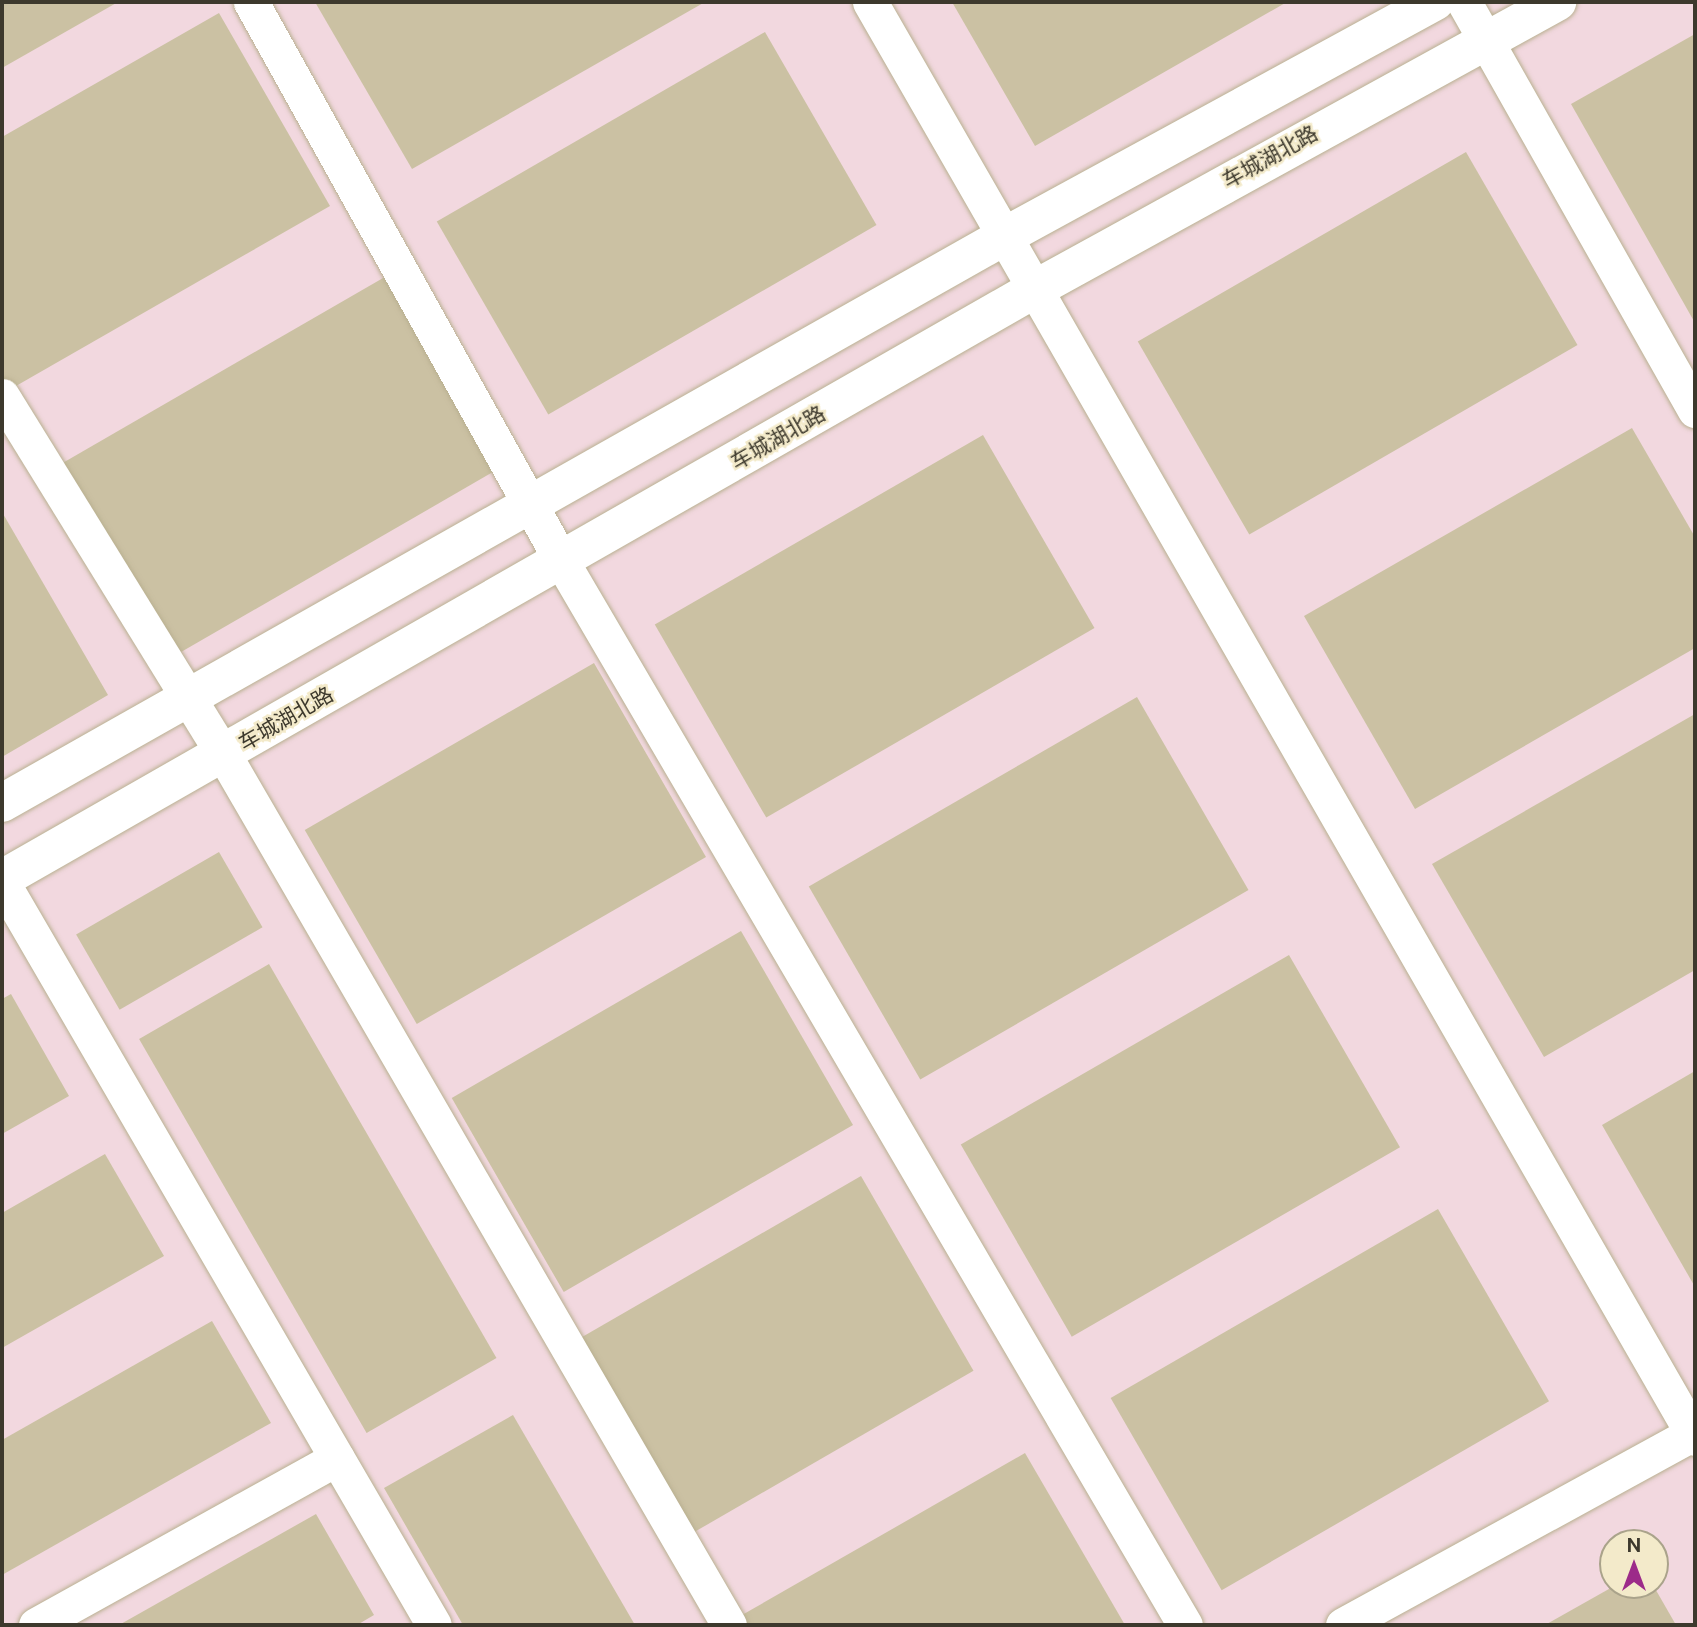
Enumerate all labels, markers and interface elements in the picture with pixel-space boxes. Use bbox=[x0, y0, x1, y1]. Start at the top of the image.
street label: 车城湖北路 bbox=[1218, 121, 1322, 193]
street label: 车城湖北路 bbox=[726, 401, 830, 475]
street label: 车城湖北路 bbox=[234, 682, 338, 756]
north arrow bbox=[1599, 1529, 1669, 1599]
text: N bbox=[1627, 1534, 1641, 1556]

